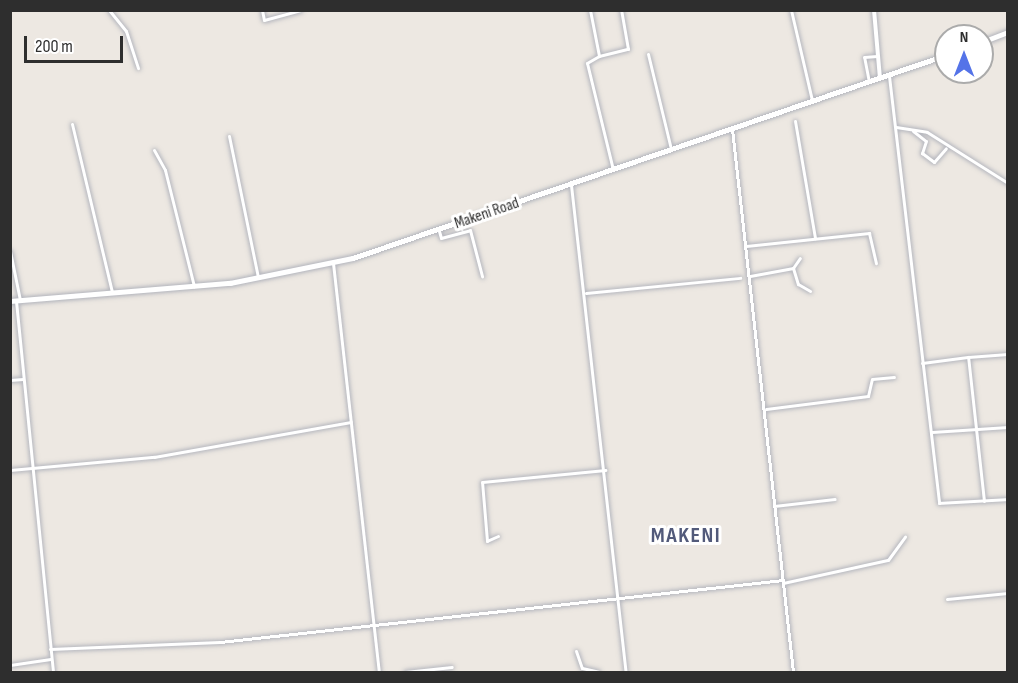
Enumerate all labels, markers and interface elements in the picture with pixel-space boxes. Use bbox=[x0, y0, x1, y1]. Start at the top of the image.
scale bar bbox=[27, 24, 126, 62]
north arrow bbox=[934, 24, 994, 84]
text: N bbox=[960, 28, 968, 47]
text: 200 m bbox=[35, 36, 73, 57]
street label: Makeni Road bbox=[452, 194, 522, 234]
district label: MAKENI bbox=[651, 523, 721, 549]

